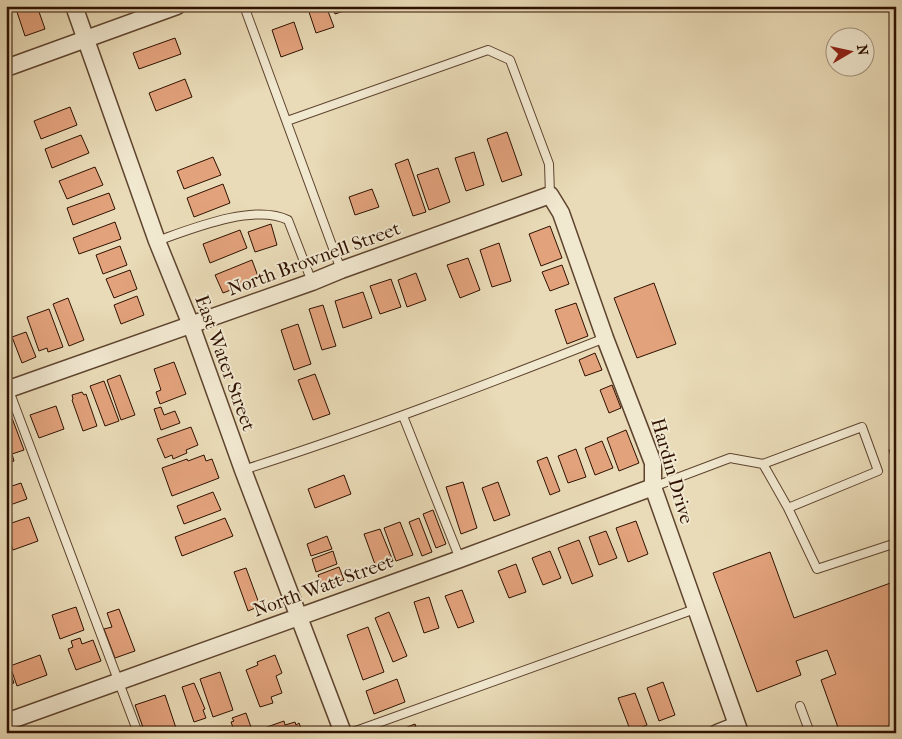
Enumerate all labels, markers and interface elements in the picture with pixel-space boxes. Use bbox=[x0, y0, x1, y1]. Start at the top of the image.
north arrow bbox=[824, 28, 874, 78]
text: N bbox=[853, 43, 872, 57]
street label: North Brownell Street bbox=[225, 217, 403, 300]
street label: East Water Street bbox=[190, 292, 260, 434]
street label: Hardin Drive bbox=[646, 416, 698, 526]
street label: North Watt Street bbox=[250, 550, 396, 622]

